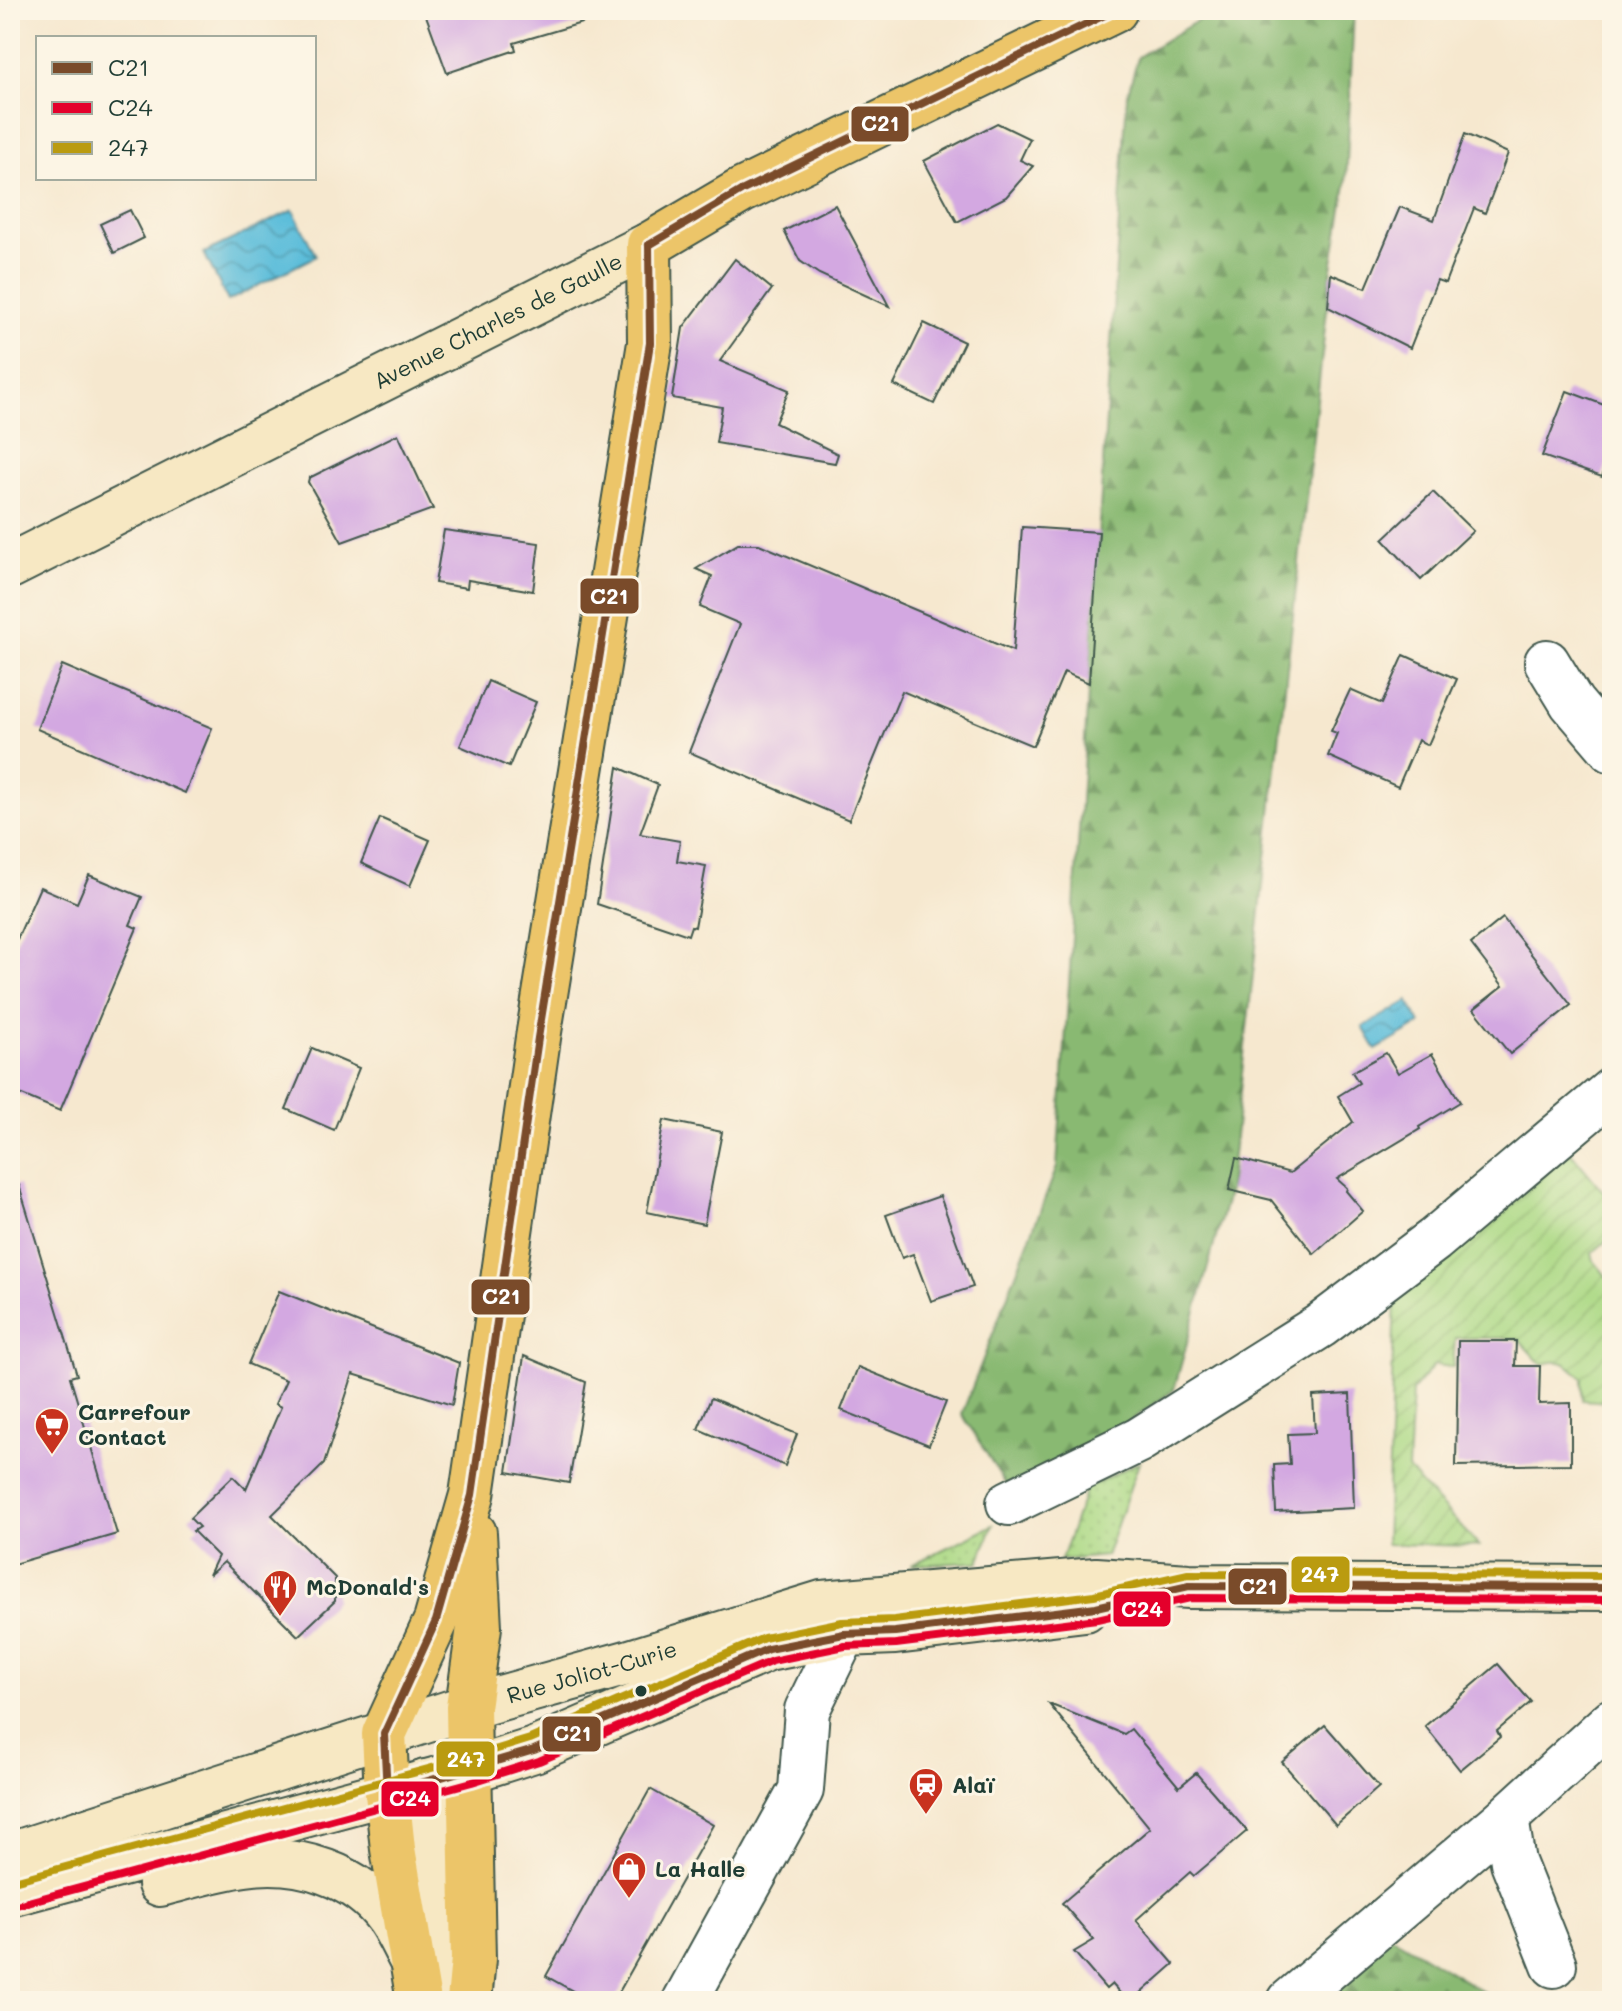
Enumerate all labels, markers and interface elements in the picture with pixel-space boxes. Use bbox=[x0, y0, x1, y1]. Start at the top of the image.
legend bbox=[36, 36, 316, 180]
text: C21 bbox=[108, 51, 149, 82]
text: C24 bbox=[108, 91, 153, 122]
line badge: C21 bbox=[850, 105, 910, 143]
text: C21 bbox=[861, 108, 899, 137]
text: 247 bbox=[108, 131, 149, 162]
street label: Avenue Charles de Gaulle bbox=[369, 246, 627, 395]
line badge: C21 bbox=[579, 577, 640, 615]
text: C21 bbox=[590, 581, 628, 610]
line badge: C21 bbox=[470, 1278, 531, 1316]
text: C21 bbox=[482, 1281, 520, 1310]
place label: Carrefour Contact bbox=[78, 1397, 191, 1451]
supermarket icon: Carrefour Contact bbox=[33, 1406, 71, 1456]
line badge: 247 bbox=[1290, 1555, 1351, 1594]
text: 247 bbox=[1301, 1559, 1339, 1588]
line badge: C21 bbox=[1227, 1567, 1288, 1606]
restaurant icon: McDonald's bbox=[261, 1568, 299, 1618]
text: C21 bbox=[1239, 1571, 1277, 1600]
place label: McDonald's bbox=[306, 1572, 429, 1601]
line badge: C24 bbox=[1112, 1590, 1172, 1628]
text: C24 bbox=[1121, 1594, 1163, 1623]
street label: Rue Joliot-Curie bbox=[503, 1634, 680, 1710]
unlabelled marker bbox=[633, 1683, 649, 1699]
line badge: C21 bbox=[541, 1715, 602, 1753]
text: C21 bbox=[553, 1718, 591, 1747]
line badge: 247 bbox=[435, 1740, 496, 1778]
text: 247 bbox=[447, 1744, 485, 1773]
station icon: Alaï bbox=[907, 1766, 945, 1816]
place label: Alaï bbox=[952, 1770, 996, 1799]
line badge: C24 bbox=[380, 1780, 440, 1818]
text: C24 bbox=[389, 1783, 431, 1812]
shop icon: La Halle bbox=[610, 1850, 648, 1900]
place label: La Halle bbox=[655, 1854, 745, 1883]

